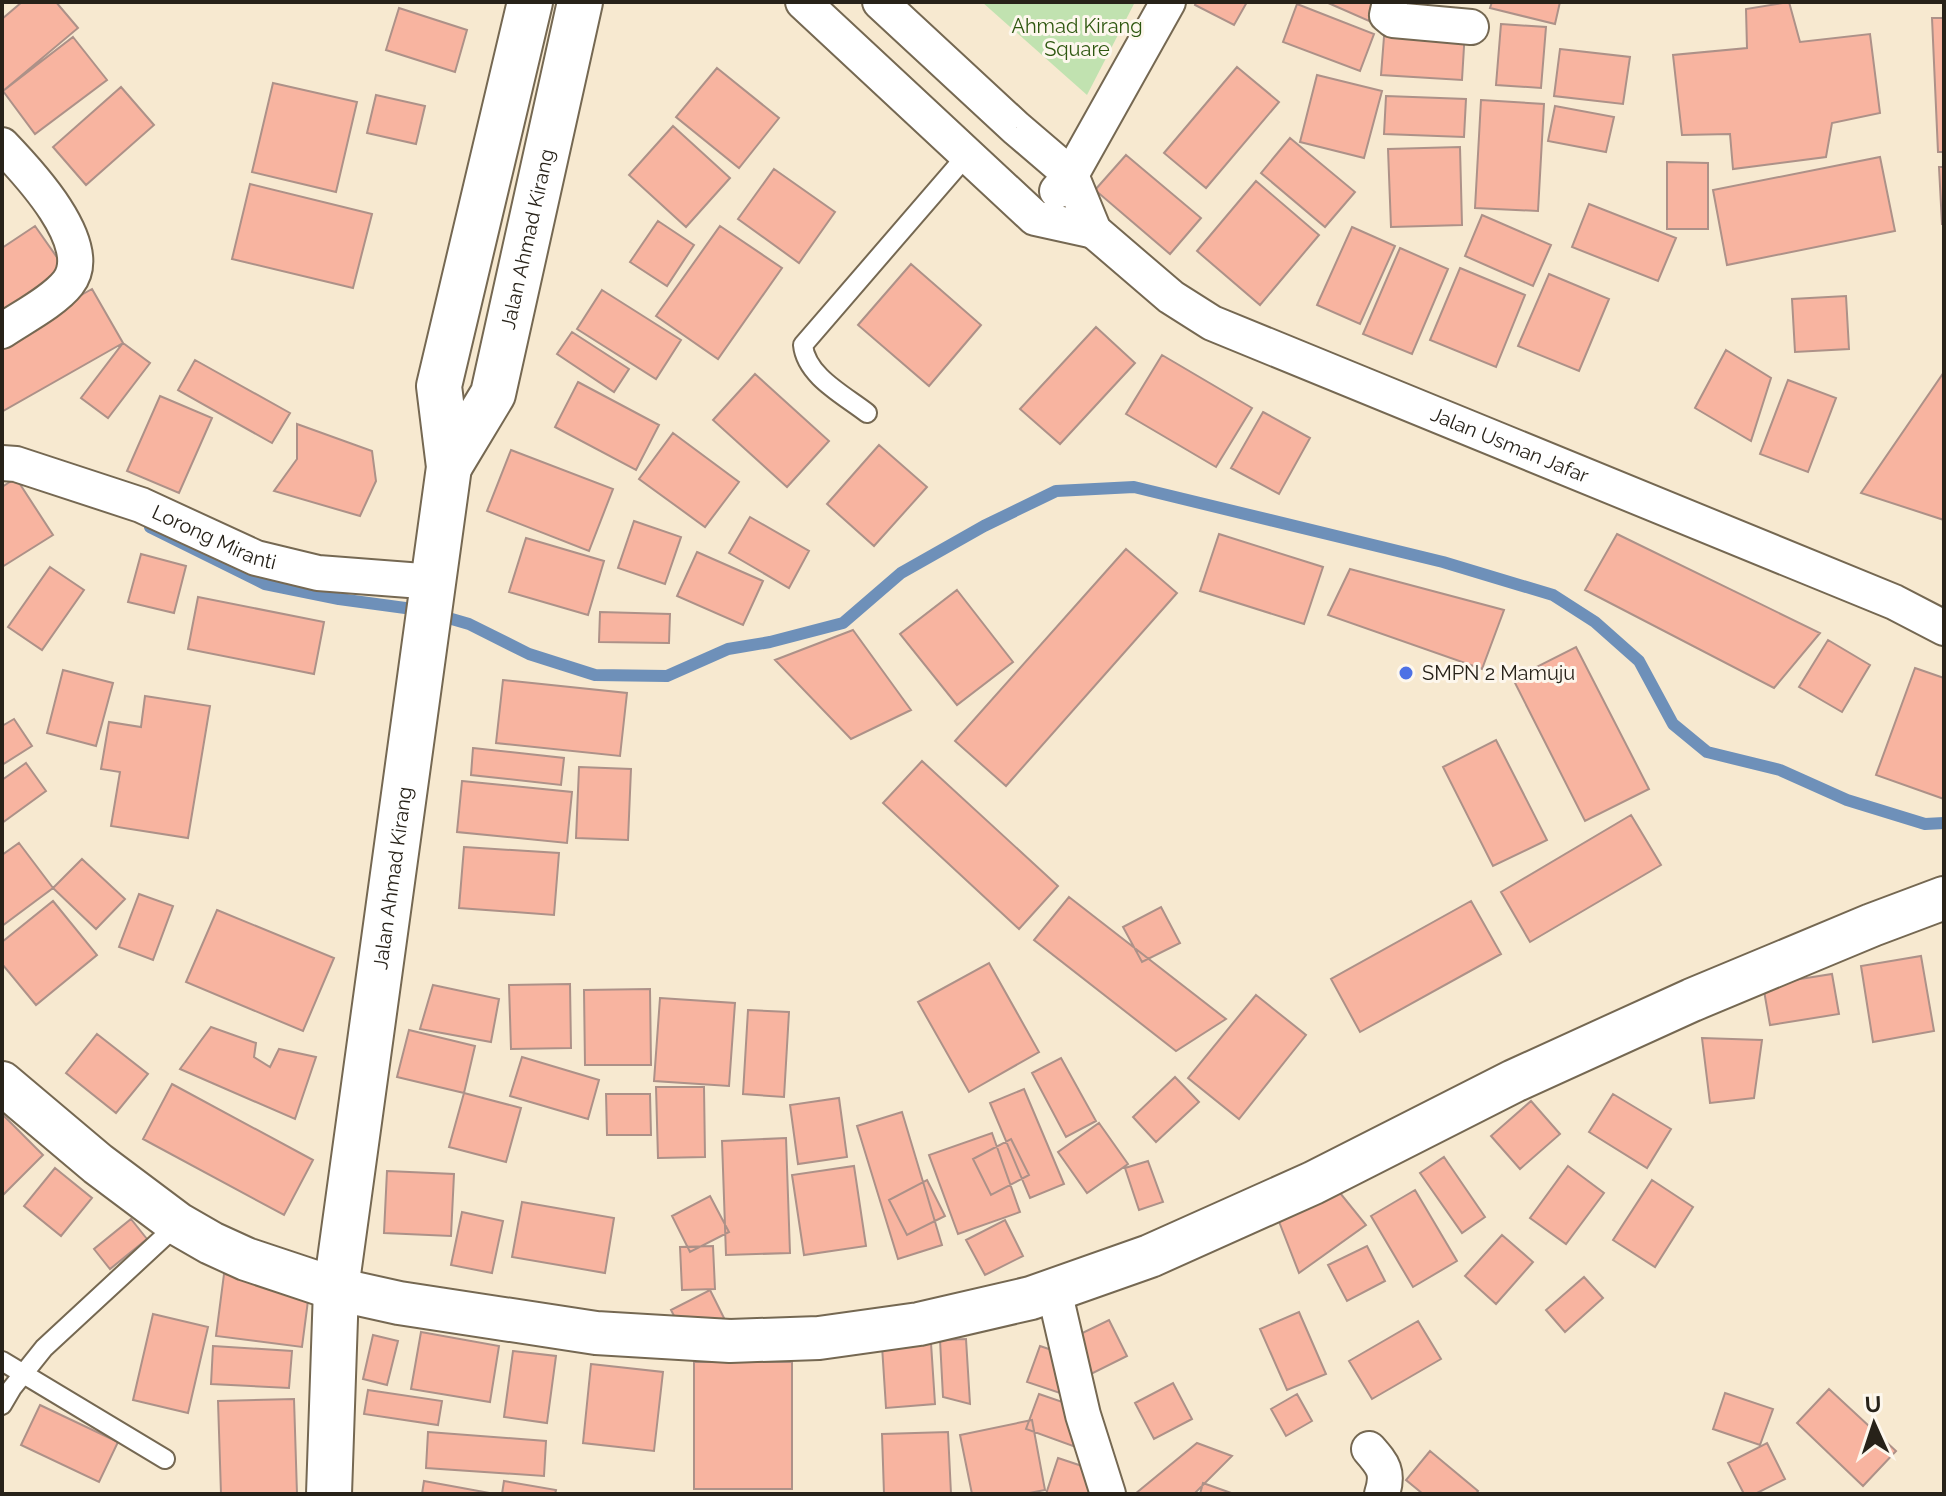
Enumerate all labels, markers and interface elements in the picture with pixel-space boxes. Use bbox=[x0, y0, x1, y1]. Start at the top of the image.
park label: Ahmad Kirang Square bbox=[1011, 14, 1143, 61]
street label: Jalan Ahmad Kirang bbox=[496, 147, 559, 331]
street label: Jalan Usman Jafar bbox=[1427, 402, 1592, 488]
street label: Lorong Miranti bbox=[148, 500, 279, 575]
place label: SMPN 2 Mamuju bbox=[1422, 661, 1575, 685]
marker: SMPN 2 Mamuju bbox=[1397, 664, 1415, 682]
street label: Jalan Ahmad Kirang bbox=[368, 785, 417, 971]
north arrow bbox=[1834, 1384, 1914, 1464]
text: U bbox=[1864, 1391, 1882, 1417]

